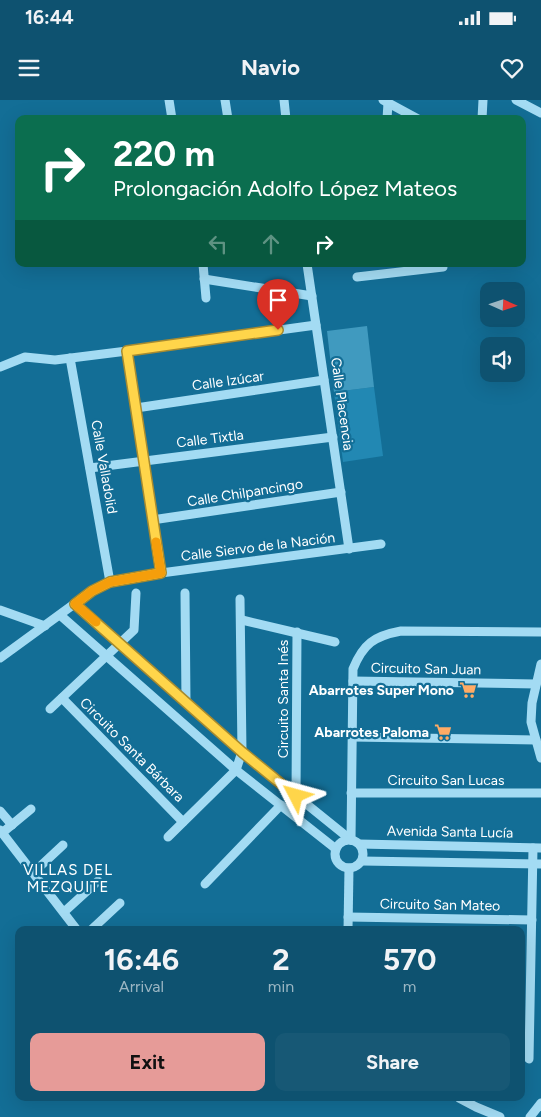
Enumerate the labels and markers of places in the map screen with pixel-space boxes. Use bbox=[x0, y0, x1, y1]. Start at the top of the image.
pin bbox=[257, 279, 299, 330]
supermarket icon: Abarrotes Super Mono bbox=[458, 680, 478, 700]
place label: Abarrotes Super Mono bbox=[309, 682, 454, 699]
supermarket icon: Abarrotes Paloma bbox=[433, 722, 453, 742]
place label: Abarrotes Paloma bbox=[314, 724, 429, 741]

